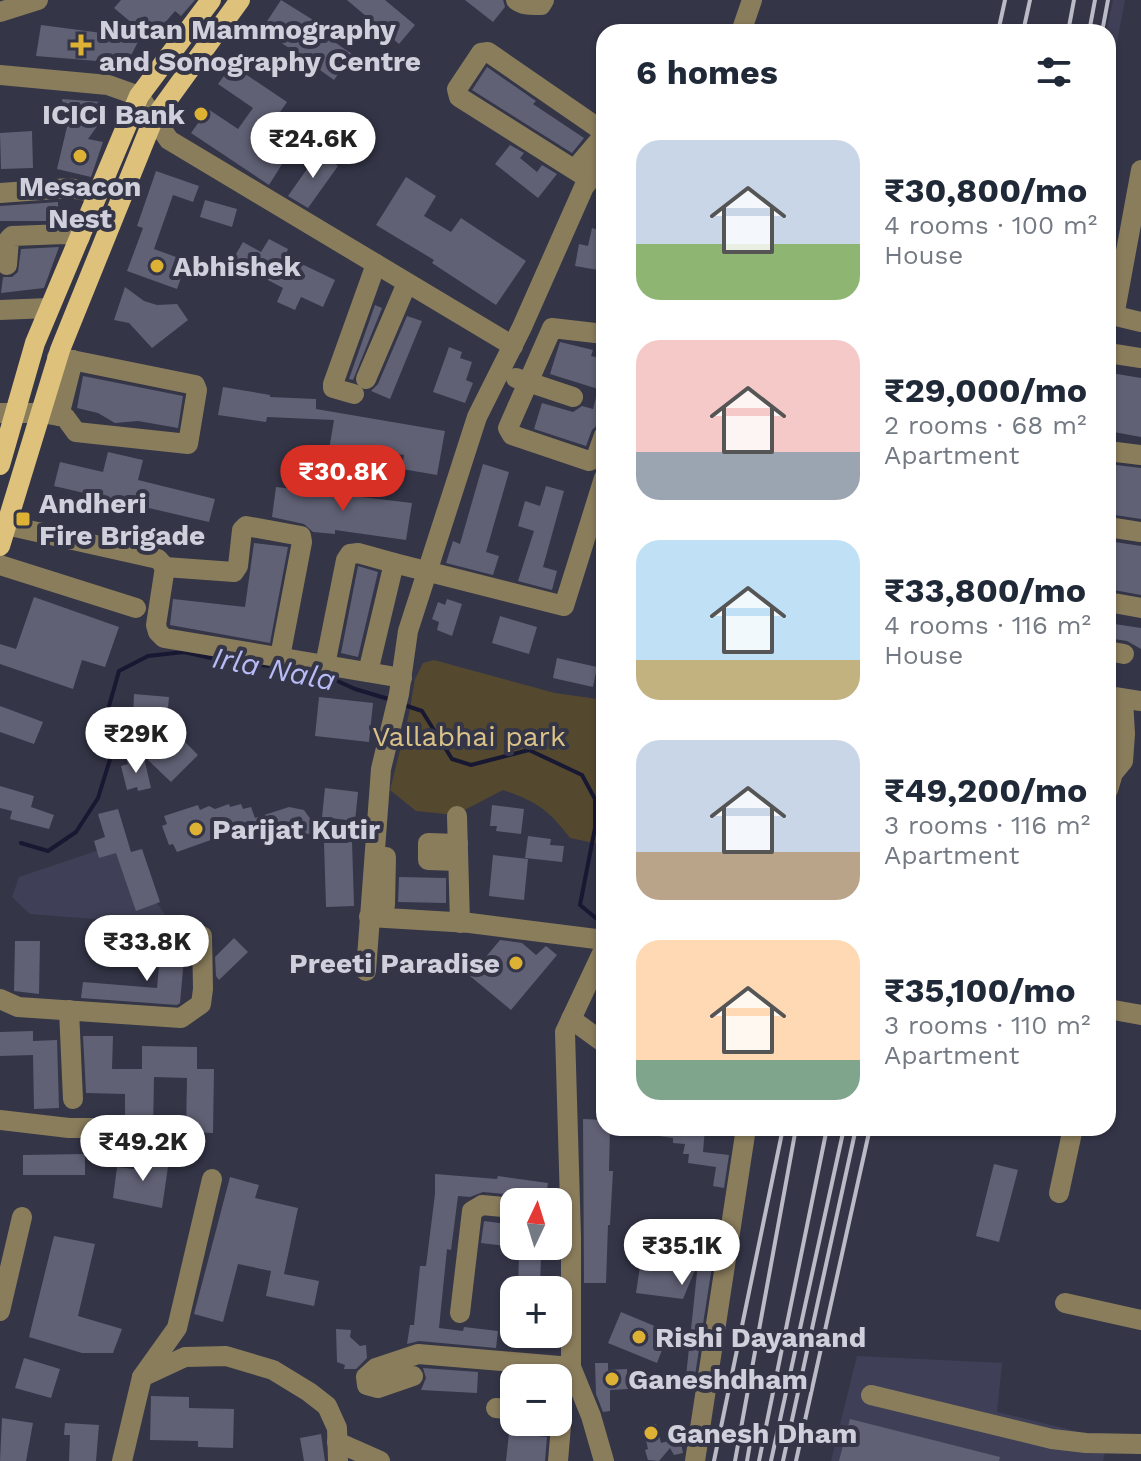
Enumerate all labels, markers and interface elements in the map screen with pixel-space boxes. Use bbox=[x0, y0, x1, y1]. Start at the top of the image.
place label: Nutan Mammography and Sonography Centre bbox=[99, 13, 421, 78]
marker: Nutan Mammography and Sonography Centre bbox=[70, 34, 92, 56]
icon: filters bbox=[1032, 50, 1076, 94]
text: 6 homes bbox=[636, 52, 778, 92]
place label: ICICI Bank bbox=[42, 98, 186, 131]
marker: ICICI Bank bbox=[192, 105, 210, 123]
pin: ₹24.6K bbox=[248, 112, 378, 180]
text: ₹24.6K bbox=[269, 123, 357, 153]
marker: Mesacon Nest bbox=[71, 147, 89, 165]
place label: Mesacon Nest bbox=[19, 170, 141, 235]
text: ₹30,800/mo bbox=[884, 170, 1087, 210]
icon: home bbox=[700, 172, 796, 268]
text: 4 rooms · 100 m² bbox=[884, 210, 1097, 240]
text: House bbox=[884, 240, 963, 270]
place label: Abhishek bbox=[173, 250, 302, 283]
marker: Abhishek bbox=[148, 257, 166, 275]
text: ₹29,000/mo bbox=[884, 370, 1087, 410]
icon: home bbox=[700, 372, 796, 468]
text: 2 rooms · 68 m² bbox=[884, 410, 1086, 440]
text: Apartment bbox=[884, 440, 1020, 470]
pin: ₹30.8K bbox=[278, 445, 408, 513]
text: ₹30.8K bbox=[298, 456, 388, 486]
place label: Andheri Fire Brigade bbox=[39, 487, 205, 552]
marker: Andheri Fire Brigade bbox=[14, 510, 32, 528]
text: ₹33,800/mo bbox=[884, 570, 1086, 610]
icon: home bbox=[700, 572, 796, 668]
text: 4 rooms · 116 m² bbox=[884, 610, 1091, 640]
water label: Irla Nala bbox=[210, 639, 339, 698]
text: House bbox=[884, 640, 963, 670]
pin: ₹29K bbox=[89, 707, 183, 775]
text: ₹29K bbox=[103, 718, 169, 748]
park label: Vallabhai park bbox=[372, 720, 566, 753]
text: ₹49,200/mo bbox=[884, 770, 1087, 810]
icon: home bbox=[700, 772, 796, 868]
text: 3 rooms · 116 m² bbox=[884, 810, 1090, 840]
place label: Parijat Kutir bbox=[212, 813, 380, 846]
marker: Parijat Kutir bbox=[187, 820, 205, 838]
text: Apartment bbox=[884, 840, 1020, 870]
pin: ₹33.8K bbox=[82, 915, 212, 983]
text: ₹33.8K bbox=[103, 926, 191, 956]
place label: Preeti Paradise bbox=[289, 947, 500, 980]
marker: Preeti Paradise bbox=[507, 954, 525, 972]
text: ₹35,100/mo bbox=[884, 970, 1076, 1010]
icon: home bbox=[700, 972, 796, 1068]
text: 3 rooms · 110 m² bbox=[884, 1010, 1091, 1040]
text: Apartment bbox=[884, 1040, 1020, 1070]
pin: ₹49.2K bbox=[78, 1115, 208, 1183]
text: ₹49.2K bbox=[98, 1126, 188, 1156]
north arrow bbox=[500, 1188, 572, 1260]
map controls bbox=[500, 1188, 572, 1436]
pin: ₹35.1K bbox=[617, 1219, 747, 1287]
text: ₹35.1K bbox=[642, 1230, 722, 1260]
button: + bbox=[500, 1276, 572, 1348]
place label: Rishi Dayanand bbox=[655, 1321, 866, 1354]
marker: Rishi Dayanand bbox=[630, 1328, 648, 1346]
place label: Ganeshdham bbox=[628, 1363, 808, 1396]
button: − bbox=[500, 1364, 572, 1436]
marker: Ganeshdham bbox=[603, 1370, 621, 1388]
place label: Ganesh Dham bbox=[667, 1417, 857, 1450]
marker: Ganesh Dham bbox=[642, 1424, 660, 1442]

